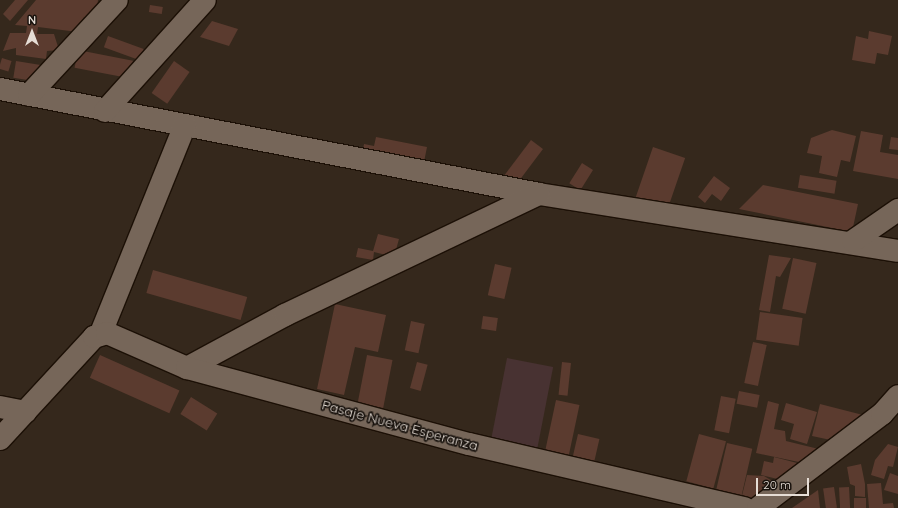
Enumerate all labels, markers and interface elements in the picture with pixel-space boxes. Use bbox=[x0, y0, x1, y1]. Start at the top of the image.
north arrow bbox=[12, 12, 52, 52]
text: N bbox=[28, 13, 36, 27]
street label: Pasaje Nueva Esperanza bbox=[320, 396, 480, 454]
scale bar bbox=[758, 470, 811, 496]
text: 20 m bbox=[763, 477, 791, 492]

